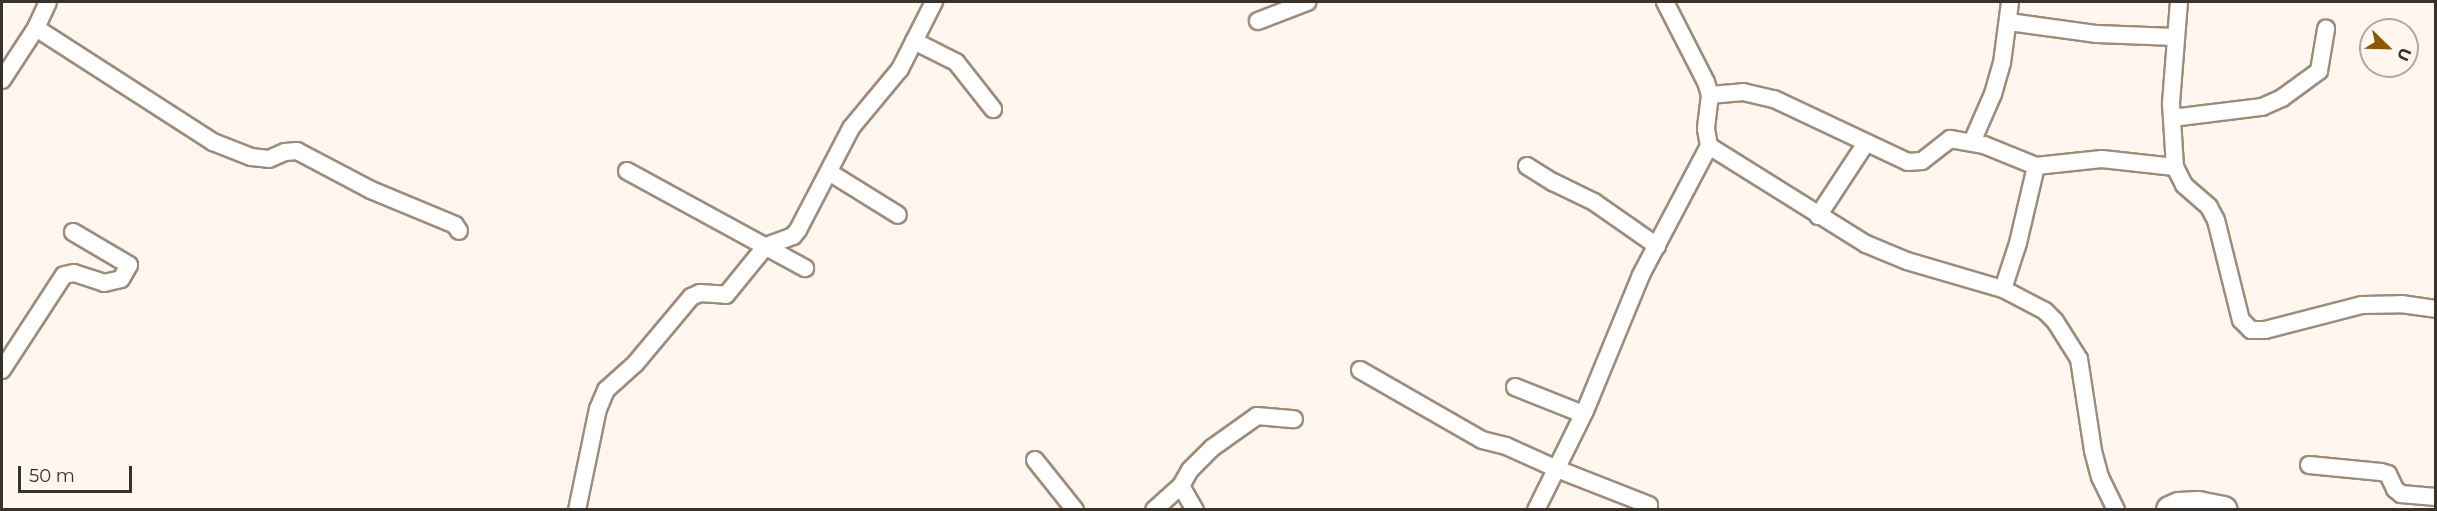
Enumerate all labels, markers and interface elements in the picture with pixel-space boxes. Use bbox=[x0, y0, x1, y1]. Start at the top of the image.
north arrow bbox=[2359, 18, 2419, 78]
text: U bbox=[2393, 45, 2415, 64]
scale bar bbox=[21, 454, 135, 492]
text: 50 m bbox=[29, 465, 75, 487]

